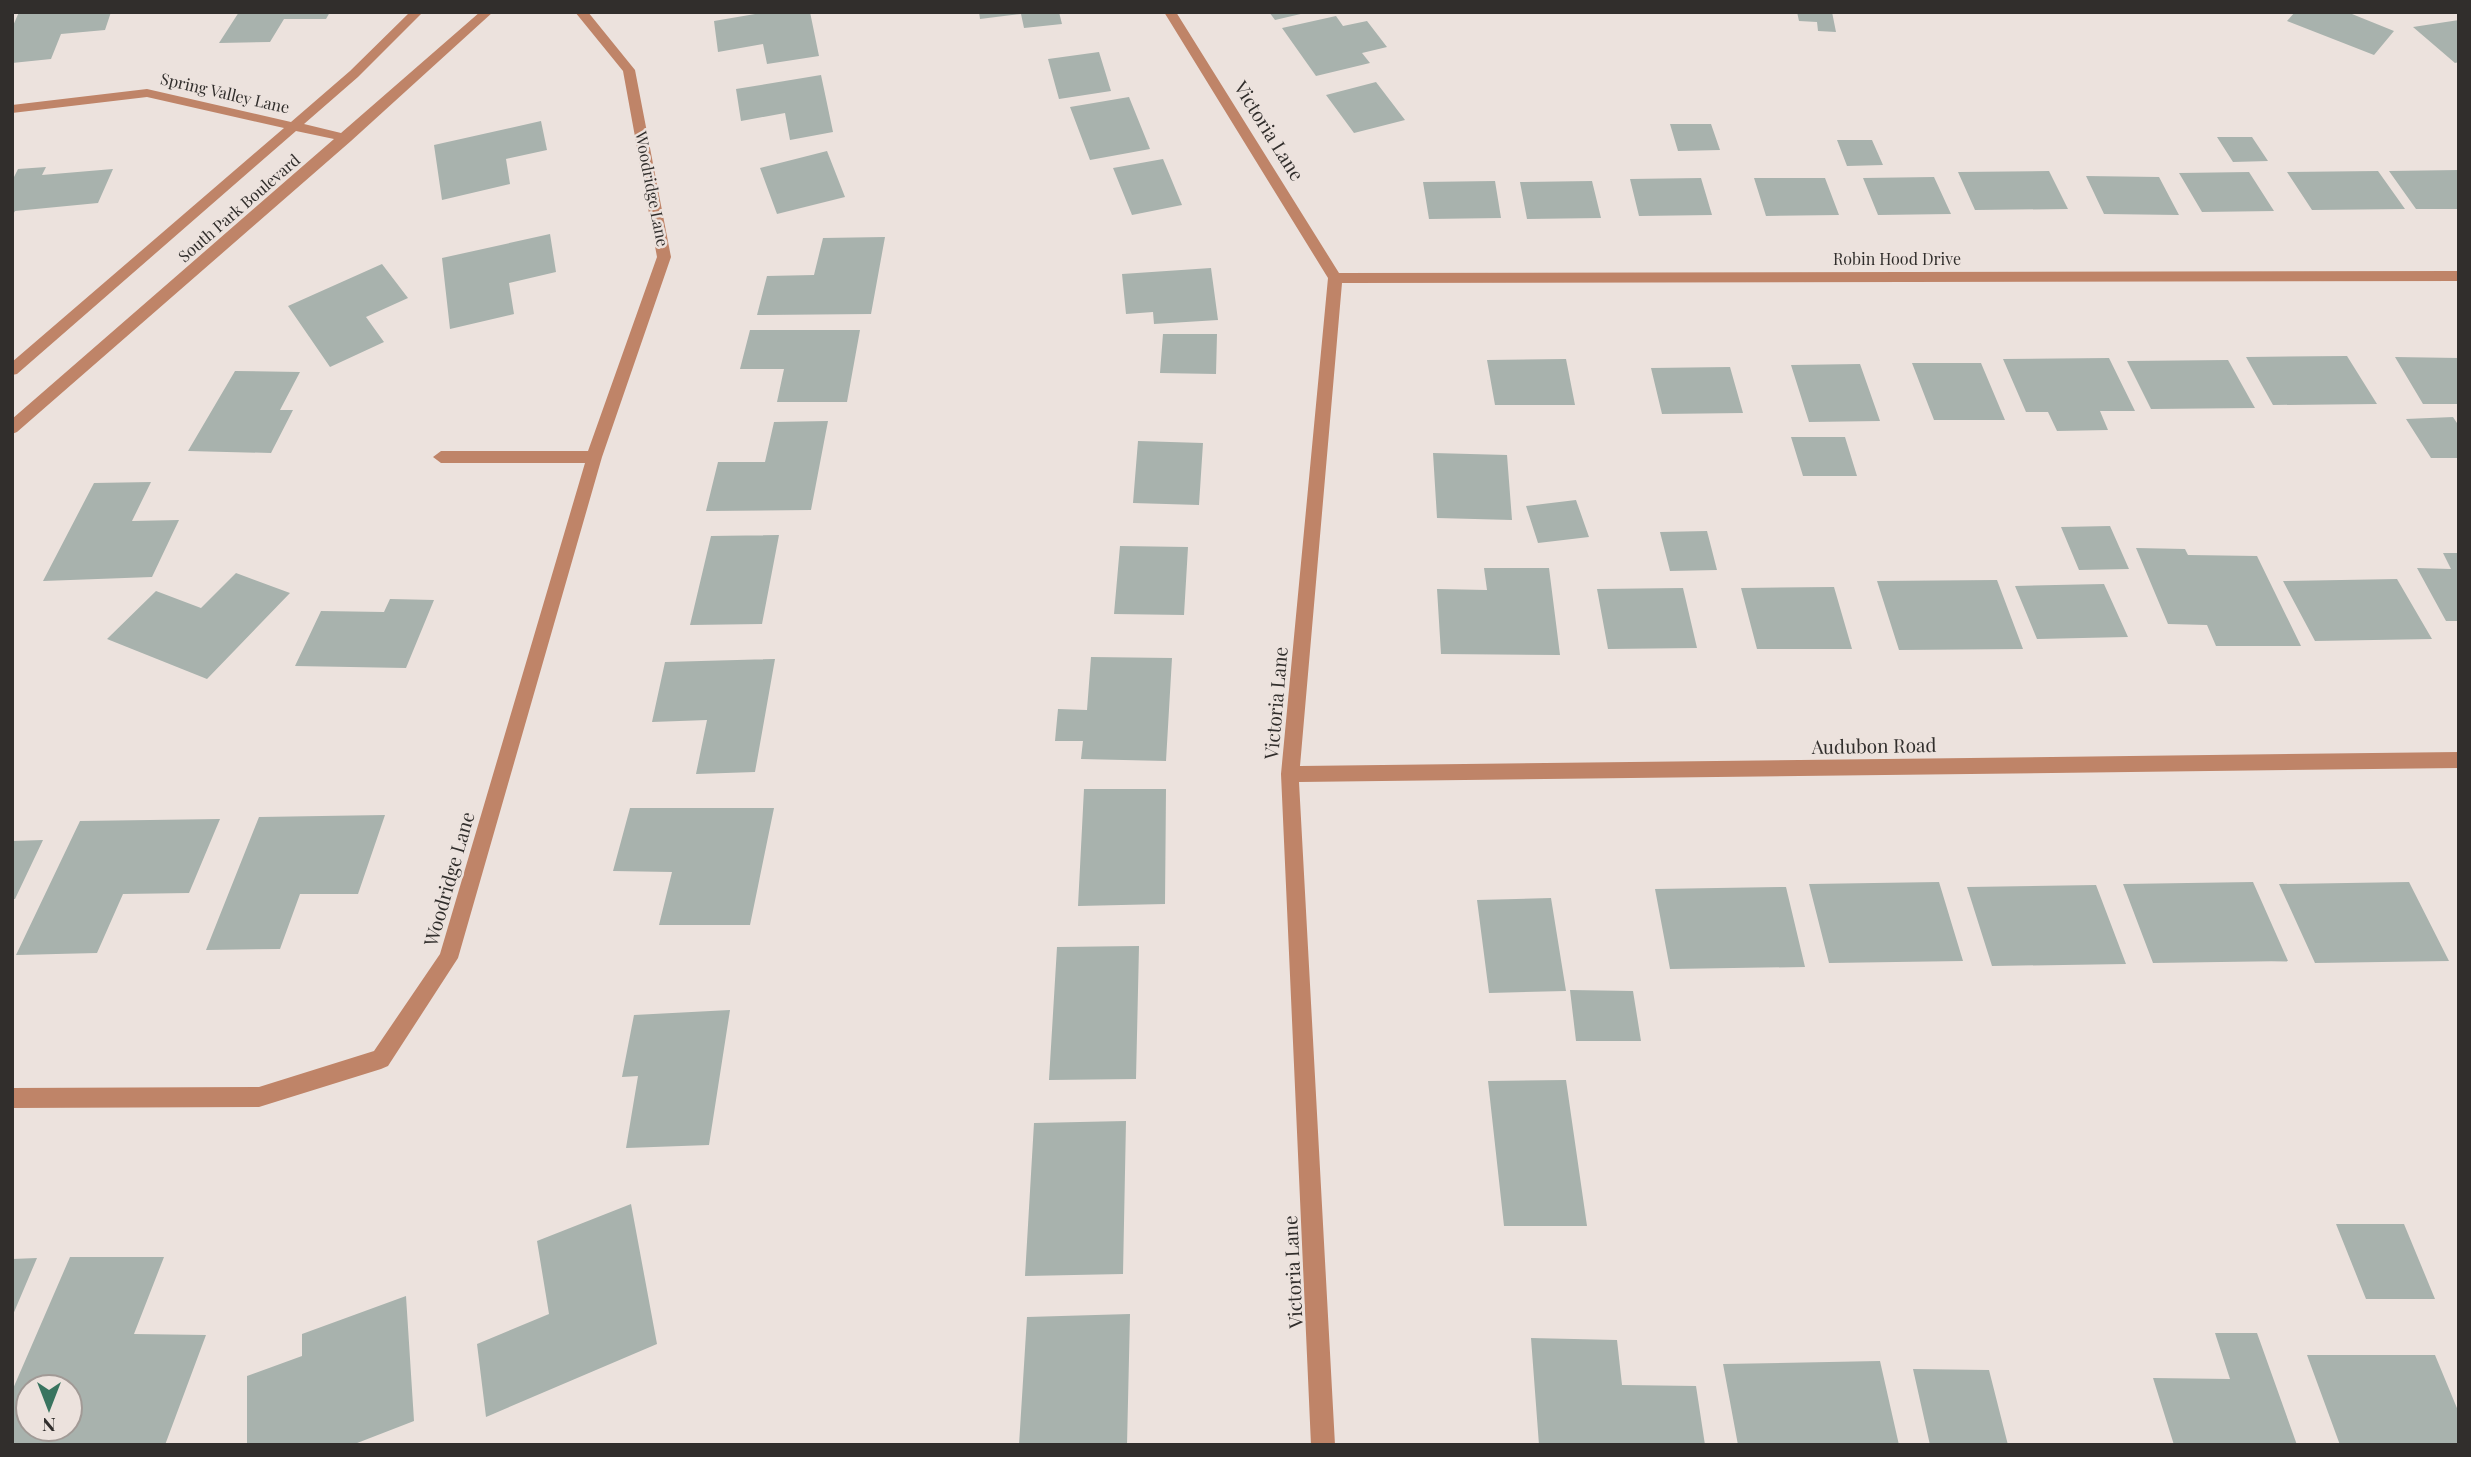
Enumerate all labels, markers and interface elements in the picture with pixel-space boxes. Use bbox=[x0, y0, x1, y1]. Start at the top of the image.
street label: Spring Valley Lane bbox=[159, 67, 292, 118]
street label: Victoria Lane bbox=[1228, 75, 1311, 185]
street label: Woodridge Lane bbox=[631, 129, 674, 248]
street label: South Park Boulevard bbox=[173, 149, 304, 266]
street label: Robin Hood Drive bbox=[1833, 248, 1961, 269]
street label: Victoria Lane bbox=[1257, 646, 1293, 761]
street label: Audubon Road bbox=[1810, 731, 1937, 759]
street label: Woodridge Lane bbox=[416, 809, 480, 950]
street label: Victoria Lane bbox=[1276, 1215, 1308, 1330]
north arrow bbox=[14, 1373, 84, 1443]
text: N bbox=[42, 1413, 56, 1439]

